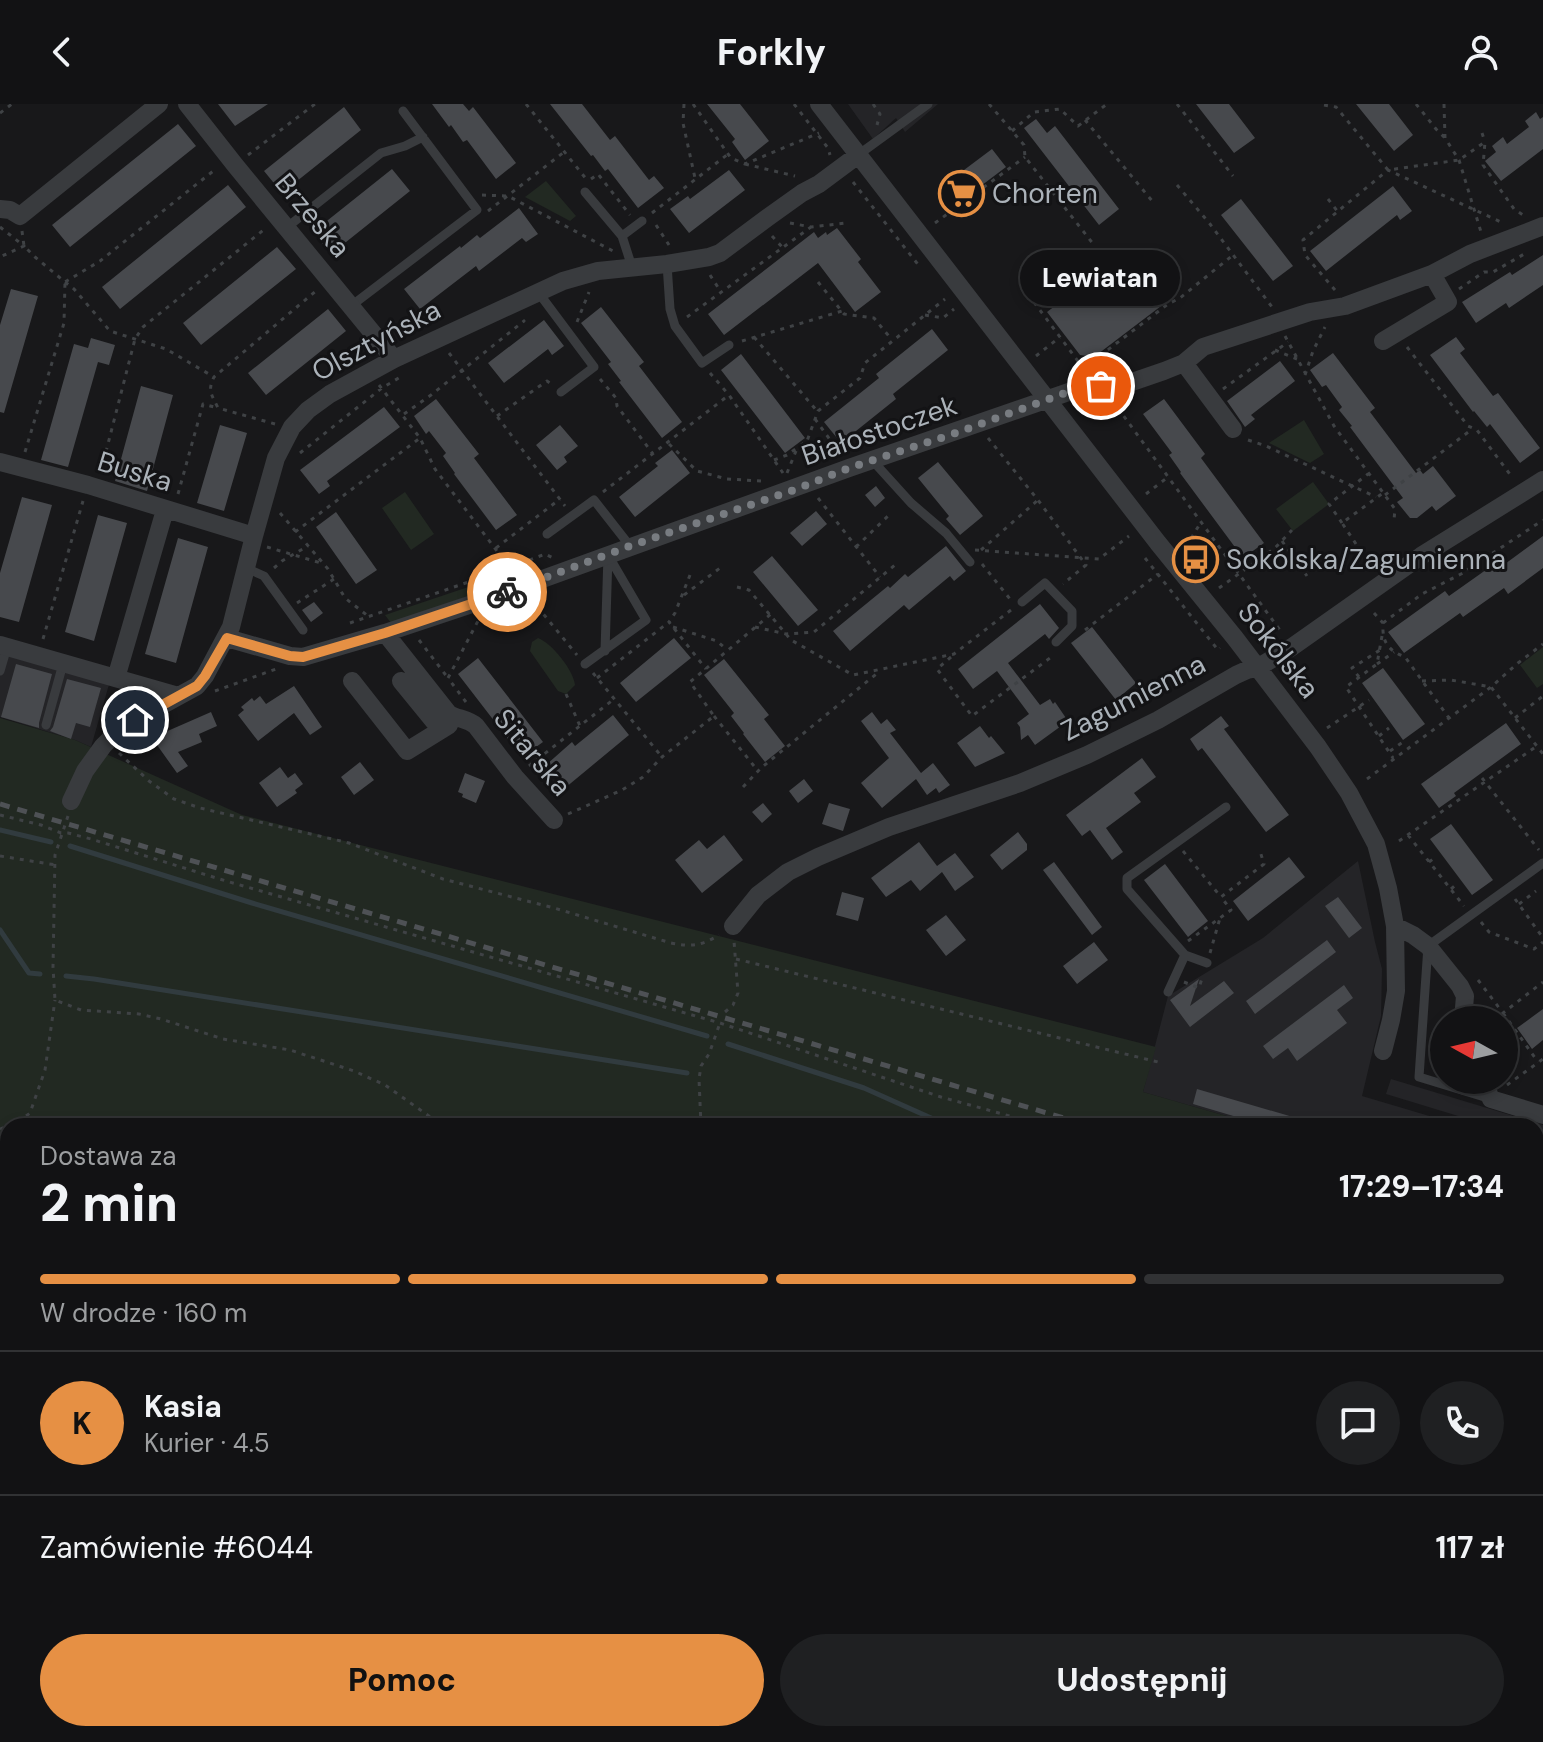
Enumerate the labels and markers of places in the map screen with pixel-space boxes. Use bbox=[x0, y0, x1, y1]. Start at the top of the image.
supermarket icon: Chorten bbox=[937, 169, 985, 217]
place label: Chorten bbox=[992, 175, 1098, 212]
callout: Lewiatan bbox=[1021, 250, 1181, 306]
pin bbox=[1067, 352, 1135, 420]
bus stop icon: Sokólska/Zagumienna bbox=[1171, 535, 1219, 583]
place label: Sokólska/Zagumienna bbox=[1226, 541, 1506, 578]
pin bbox=[101, 686, 169, 754]

